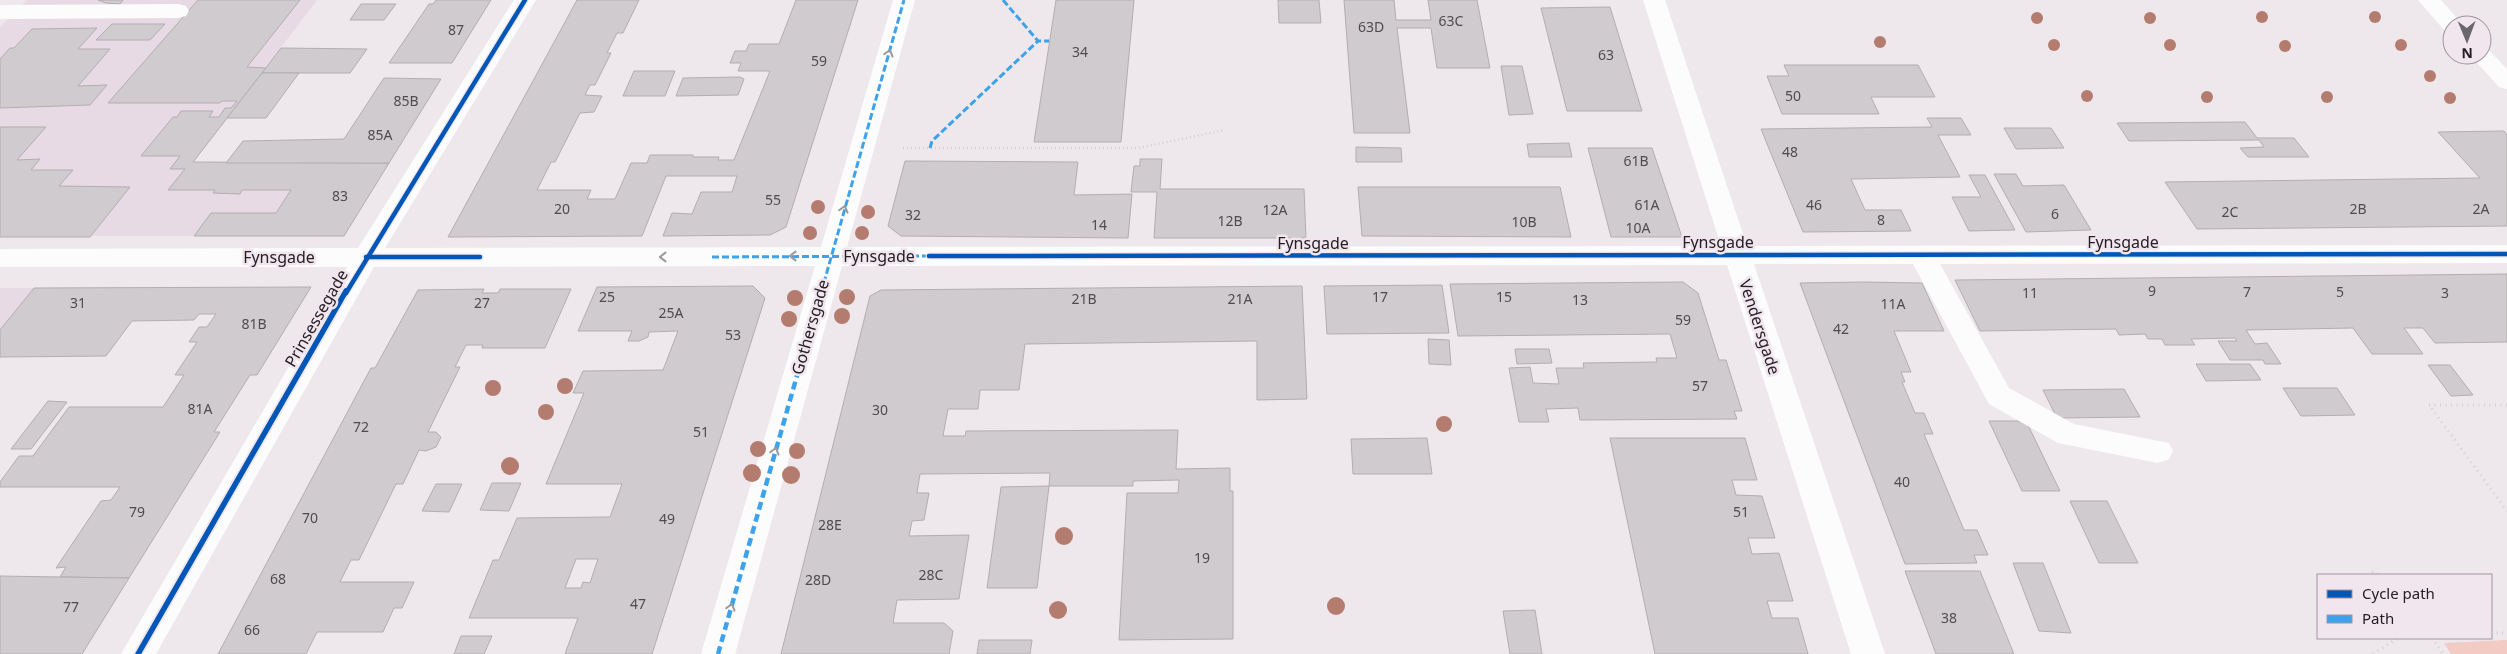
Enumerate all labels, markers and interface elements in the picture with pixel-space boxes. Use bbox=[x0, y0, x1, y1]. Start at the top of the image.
house number: 63C bbox=[1439, 11, 1464, 30]
north arrow bbox=[2442, 15, 2492, 65]
house number: 63D bbox=[1358, 17, 1384, 36]
house number: 87 bbox=[448, 20, 464, 39]
house number: 34 bbox=[1072, 42, 1088, 61]
text: N bbox=[2461, 44, 2473, 63]
house number: 63 bbox=[1598, 45, 1614, 64]
one-way arrow bbox=[883, 50, 893, 58]
house number: 59 bbox=[811, 51, 827, 70]
house number: 50 bbox=[1785, 86, 1801, 105]
house number: 85B bbox=[393, 91, 419, 110]
house number: 85A bbox=[368, 125, 393, 144]
house number: 48 bbox=[1782, 142, 1798, 161]
house number: 61B bbox=[1623, 151, 1649, 170]
house number: 83 bbox=[332, 186, 348, 205]
house number: 55 bbox=[765, 190, 781, 209]
house number: 61A bbox=[1635, 195, 1660, 214]
house number: 46 bbox=[1806, 195, 1822, 214]
house number: 20 bbox=[554, 199, 570, 218]
house number: 2B bbox=[2349, 199, 2367, 218]
house number: 2A bbox=[2473, 199, 2490, 218]
house number: 12A bbox=[1263, 200, 1288, 219]
house number: 2C bbox=[2222, 202, 2239, 221]
house number: 6 bbox=[2051, 204, 2059, 223]
house number: 32 bbox=[905, 205, 921, 224]
one-way arrow bbox=[838, 206, 848, 214]
house number: 8 bbox=[1877, 210, 1885, 229]
house number: 12B bbox=[1217, 211, 1243, 230]
house number: 10B bbox=[1511, 212, 1537, 231]
house number: 14 bbox=[1091, 215, 1107, 234]
house number: 10A bbox=[1626, 218, 1651, 237]
street label: Fynsgade bbox=[1682, 231, 1754, 253]
street label: Fynsgade bbox=[2087, 231, 2159, 253]
street label: Fynsgade bbox=[1277, 232, 1349, 254]
street label: Fynsgade bbox=[843, 245, 915, 267]
street label: Fynsgade bbox=[243, 246, 315, 268]
one-way arrow bbox=[789, 251, 796, 261]
one-way arrow bbox=[659, 252, 666, 262]
street label: Prinsessegade bbox=[279, 265, 353, 371]
street label: Gothersgade bbox=[786, 277, 834, 377]
street label: Vendersgade bbox=[1734, 277, 1786, 377]
house number: 9 bbox=[2148, 281, 2156, 300]
house number: 7 bbox=[2243, 282, 2251, 301]
house number: 5 bbox=[2336, 282, 2344, 301]
house number: 11 bbox=[2022, 283, 2038, 302]
house number: 3 bbox=[2441, 283, 2449, 302]
house number: 25 bbox=[599, 287, 615, 306]
house number: 17 bbox=[1372, 287, 1388, 306]
house number: 15 bbox=[1496, 287, 1512, 306]
house number: 21B bbox=[1071, 289, 1097, 308]
house number: 21A bbox=[1228, 289, 1253, 308]
house number: 13 bbox=[1572, 290, 1588, 309]
house number: 31 bbox=[70, 293, 86, 312]
house number: 27 bbox=[474, 293, 490, 312]
house number: 11A bbox=[1881, 294, 1906, 313]
house number: 25A bbox=[659, 303, 684, 322]
house number: 59 bbox=[1675, 310, 1691, 329]
house number: 81B bbox=[241, 314, 267, 333]
house number: 42 bbox=[1833, 319, 1849, 338]
house number: 53 bbox=[725, 325, 741, 344]
house number: 57 bbox=[1692, 376, 1708, 395]
house number: 81A bbox=[188, 399, 213, 418]
house number: 30 bbox=[872, 400, 888, 419]
house number: 72 bbox=[353, 417, 369, 436]
house number: 51 bbox=[693, 422, 709, 441]
one-way arrow bbox=[770, 447, 780, 455]
house number: 40 bbox=[1894, 472, 1910, 491]
house number: 79 bbox=[129, 502, 145, 521]
house number: 51 bbox=[1733, 502, 1749, 521]
house number: 70 bbox=[302, 508, 318, 527]
house number: 49 bbox=[659, 509, 675, 528]
house number: 28E bbox=[818, 515, 842, 534]
house number: 19 bbox=[1194, 548, 1210, 567]
house number: 28C bbox=[919, 565, 944, 584]
house number: 68 bbox=[270, 569, 286, 588]
house number: 28D bbox=[805, 570, 831, 589]
legend bbox=[2317, 574, 2492, 639]
text: Cycle path bbox=[2362, 583, 2435, 603]
house number: 47 bbox=[630, 594, 646, 613]
house number: 77 bbox=[63, 597, 79, 616]
one-way arrow bbox=[725, 603, 736, 612]
house number: 38 bbox=[1941, 608, 1957, 627]
text: Path bbox=[2362, 608, 2394, 628]
house number: 66 bbox=[244, 620, 260, 639]

